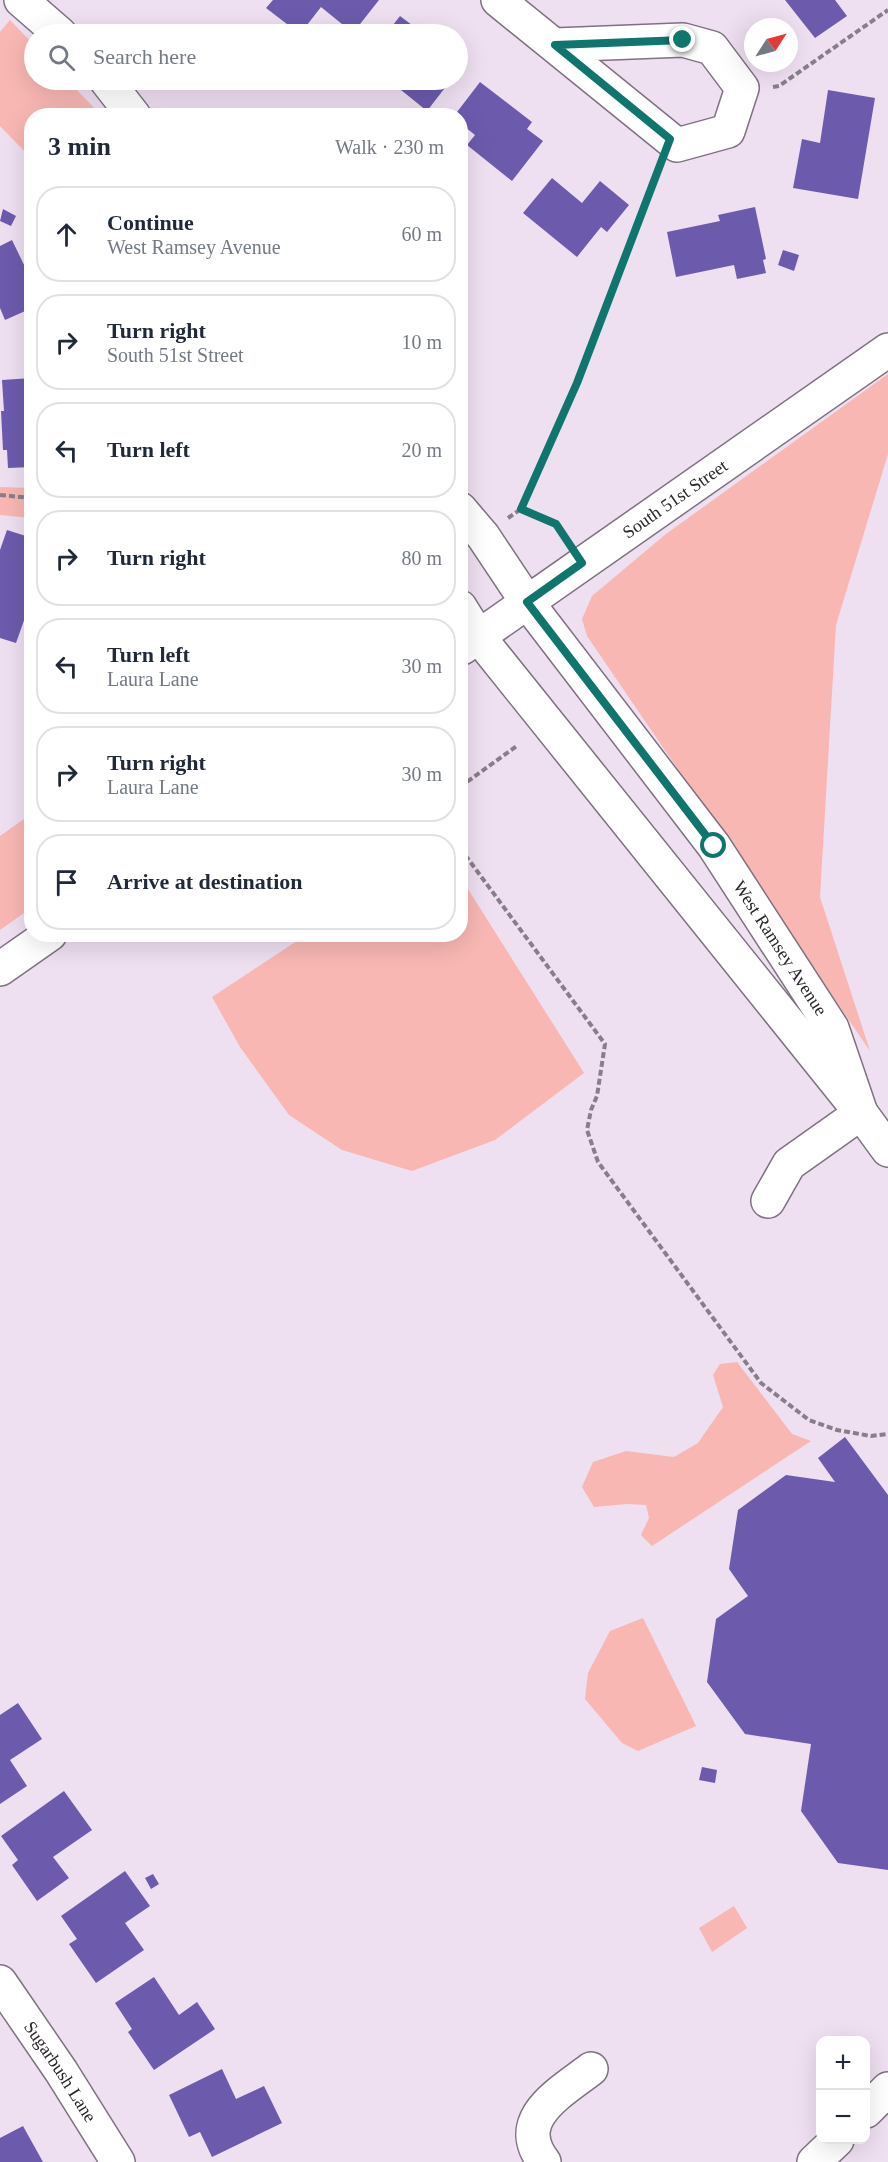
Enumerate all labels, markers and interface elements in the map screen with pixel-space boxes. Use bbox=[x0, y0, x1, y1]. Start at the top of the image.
north arrow bbox=[744, 18, 798, 72]
search box bbox=[24, 24, 468, 90]
route end bbox=[669, 26, 695, 52]
icon: search bbox=[45, 41, 78, 74]
text: Search here bbox=[93, 44, 196, 69]
text: 3 min bbox=[48, 132, 111, 161]
text: Walk · 230 m bbox=[335, 136, 444, 158]
text: Continue bbox=[107, 210, 194, 235]
icon: ahead bbox=[50, 218, 83, 251]
text: 60 m bbox=[401, 223, 442, 245]
text: West Ramsey Avenue bbox=[107, 236, 281, 258]
text: Turn right bbox=[107, 318, 206, 343]
icon: right bbox=[50, 326, 83, 359]
text: 10 m bbox=[401, 331, 442, 353]
text: South 51st Street bbox=[107, 344, 244, 366]
icon: left bbox=[50, 434, 83, 467]
text: Turn left bbox=[107, 437, 190, 462]
text: 20 m bbox=[401, 439, 442, 461]
street label: South 51st Street bbox=[619, 455, 731, 542]
icon: right bbox=[50, 542, 83, 575]
text: Turn right bbox=[107, 545, 206, 570]
text: 80 m bbox=[401, 547, 442, 569]
text: Turn left bbox=[107, 642, 190, 667]
icon: left bbox=[50, 650, 83, 683]
text: 30 m bbox=[401, 655, 442, 677]
text: Laura Lane bbox=[107, 668, 199, 690]
text: Turn right bbox=[107, 750, 206, 775]
icon: right bbox=[50, 758, 83, 791]
text: 30 m bbox=[401, 763, 442, 785]
text: Laura Lane bbox=[107, 776, 199, 798]
route start bbox=[700, 832, 726, 858]
icon: arrive bbox=[50, 866, 83, 899]
text: Arrive at destination bbox=[107, 869, 303, 894]
street label: West Ramsey Avenue bbox=[729, 877, 831, 1019]
street label: Sugarbush Lane bbox=[20, 2017, 100, 2126]
map controls bbox=[816, 2036, 870, 2144]
button: + bbox=[816, 2036, 870, 2090]
button: − bbox=[816, 2090, 870, 2144]

